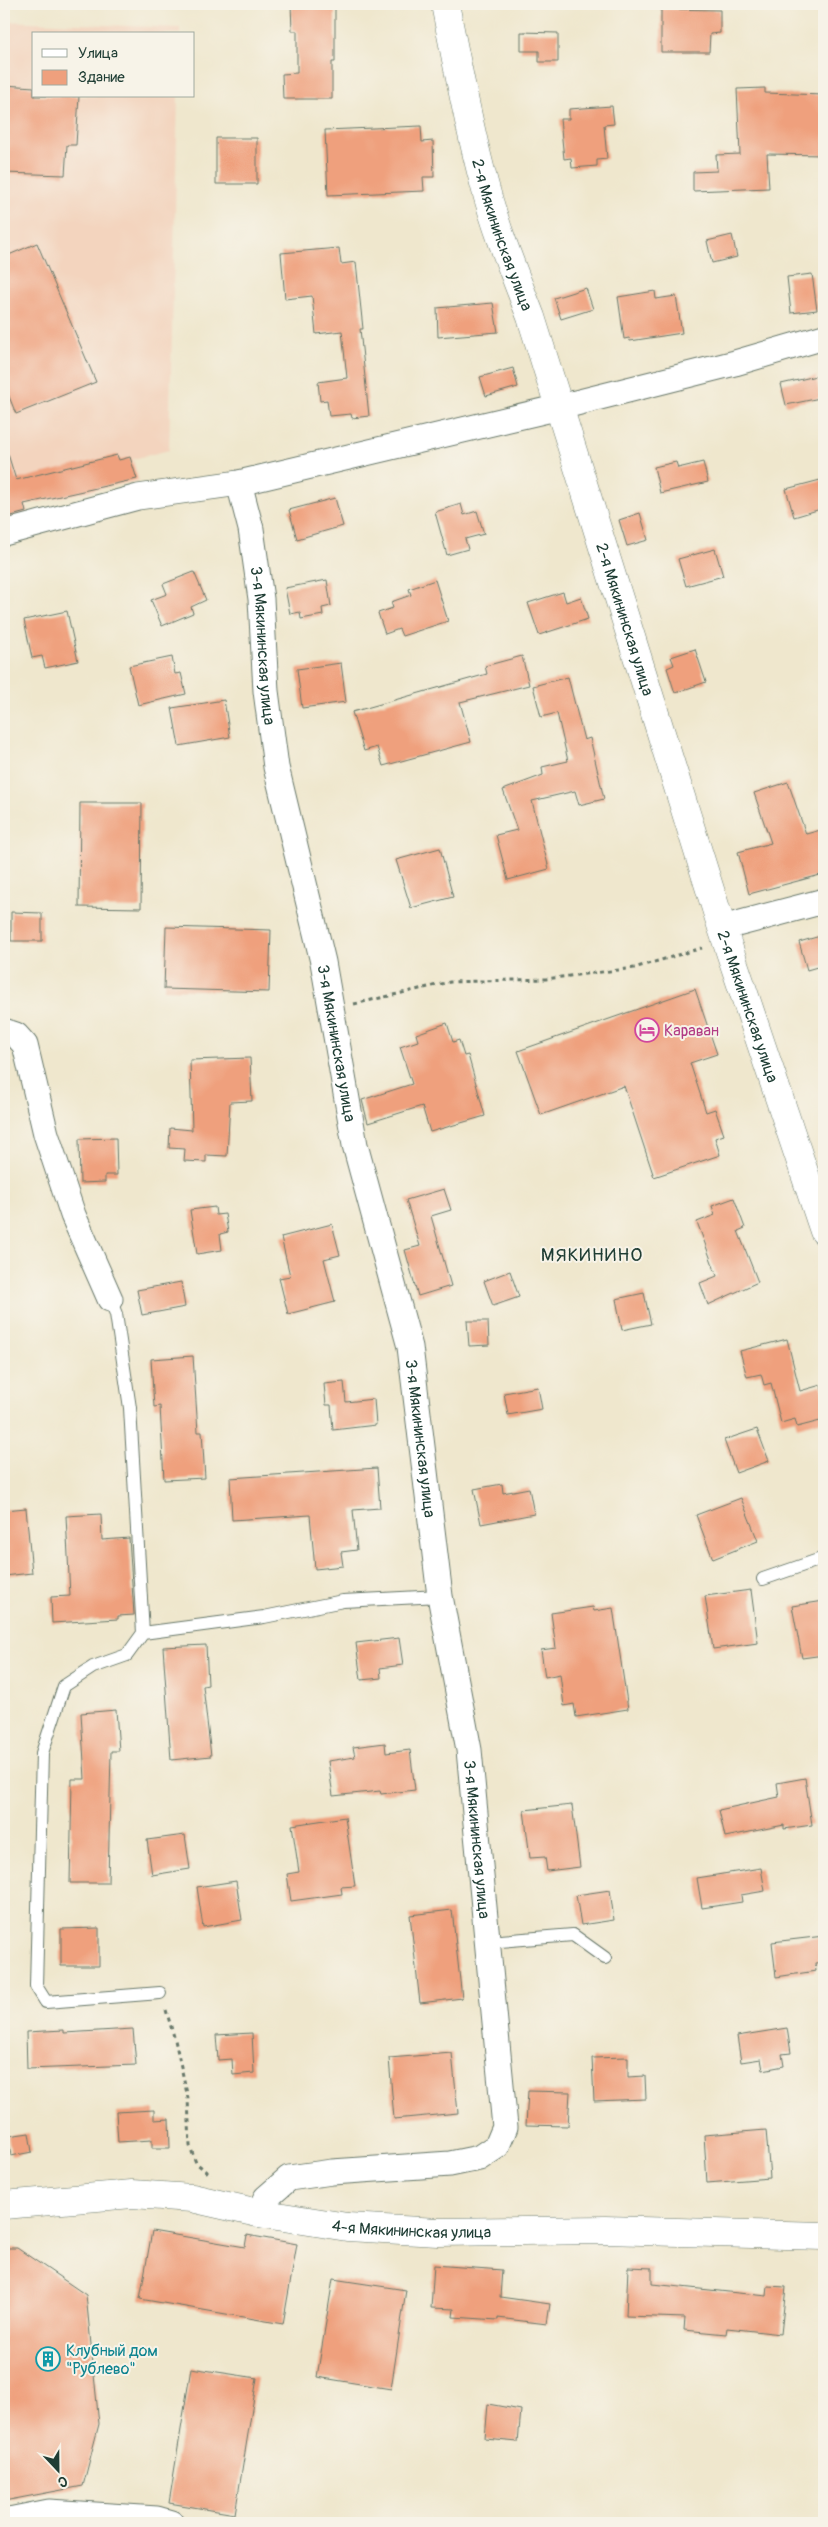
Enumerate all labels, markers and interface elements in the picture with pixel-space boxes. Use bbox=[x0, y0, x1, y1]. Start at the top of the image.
legend bbox=[32, 32, 195, 98]
text: Улица bbox=[78, 44, 118, 63]
text: Здание bbox=[78, 68, 125, 87]
street label: 2-я Мякининская улица bbox=[467, 157, 537, 314]
street label: 2-я Мякининская улица bbox=[591, 541, 658, 698]
street label: 3-я Мякининская улица bbox=[245, 565, 279, 726]
street label: 2-я Мякининская улица bbox=[713, 928, 782, 1085]
street label: 3-я Мякининская улица bbox=[313, 963, 360, 1123]
hotel icon: Караван bbox=[634, 1017, 660, 1043]
place label: Караван bbox=[664, 1021, 719, 1041]
district label: МЯКИНИНО bbox=[541, 1243, 643, 1267]
street label: 3-я Мякининская улица bbox=[401, 1359, 439, 1519]
street label: 3-я Мякининская улица bbox=[459, 1759, 494, 1920]
street label: 4-я Мякининская улица bbox=[330, 2216, 491, 2243]
place label: Клубный дом "Рублево" bbox=[66, 2341, 158, 2379]
building icon: Клубный дом "Рублево" bbox=[35, 2346, 61, 2372]
north arrow bbox=[32, 2444, 82, 2494]
text: С bbox=[55, 2472, 70, 2491]

